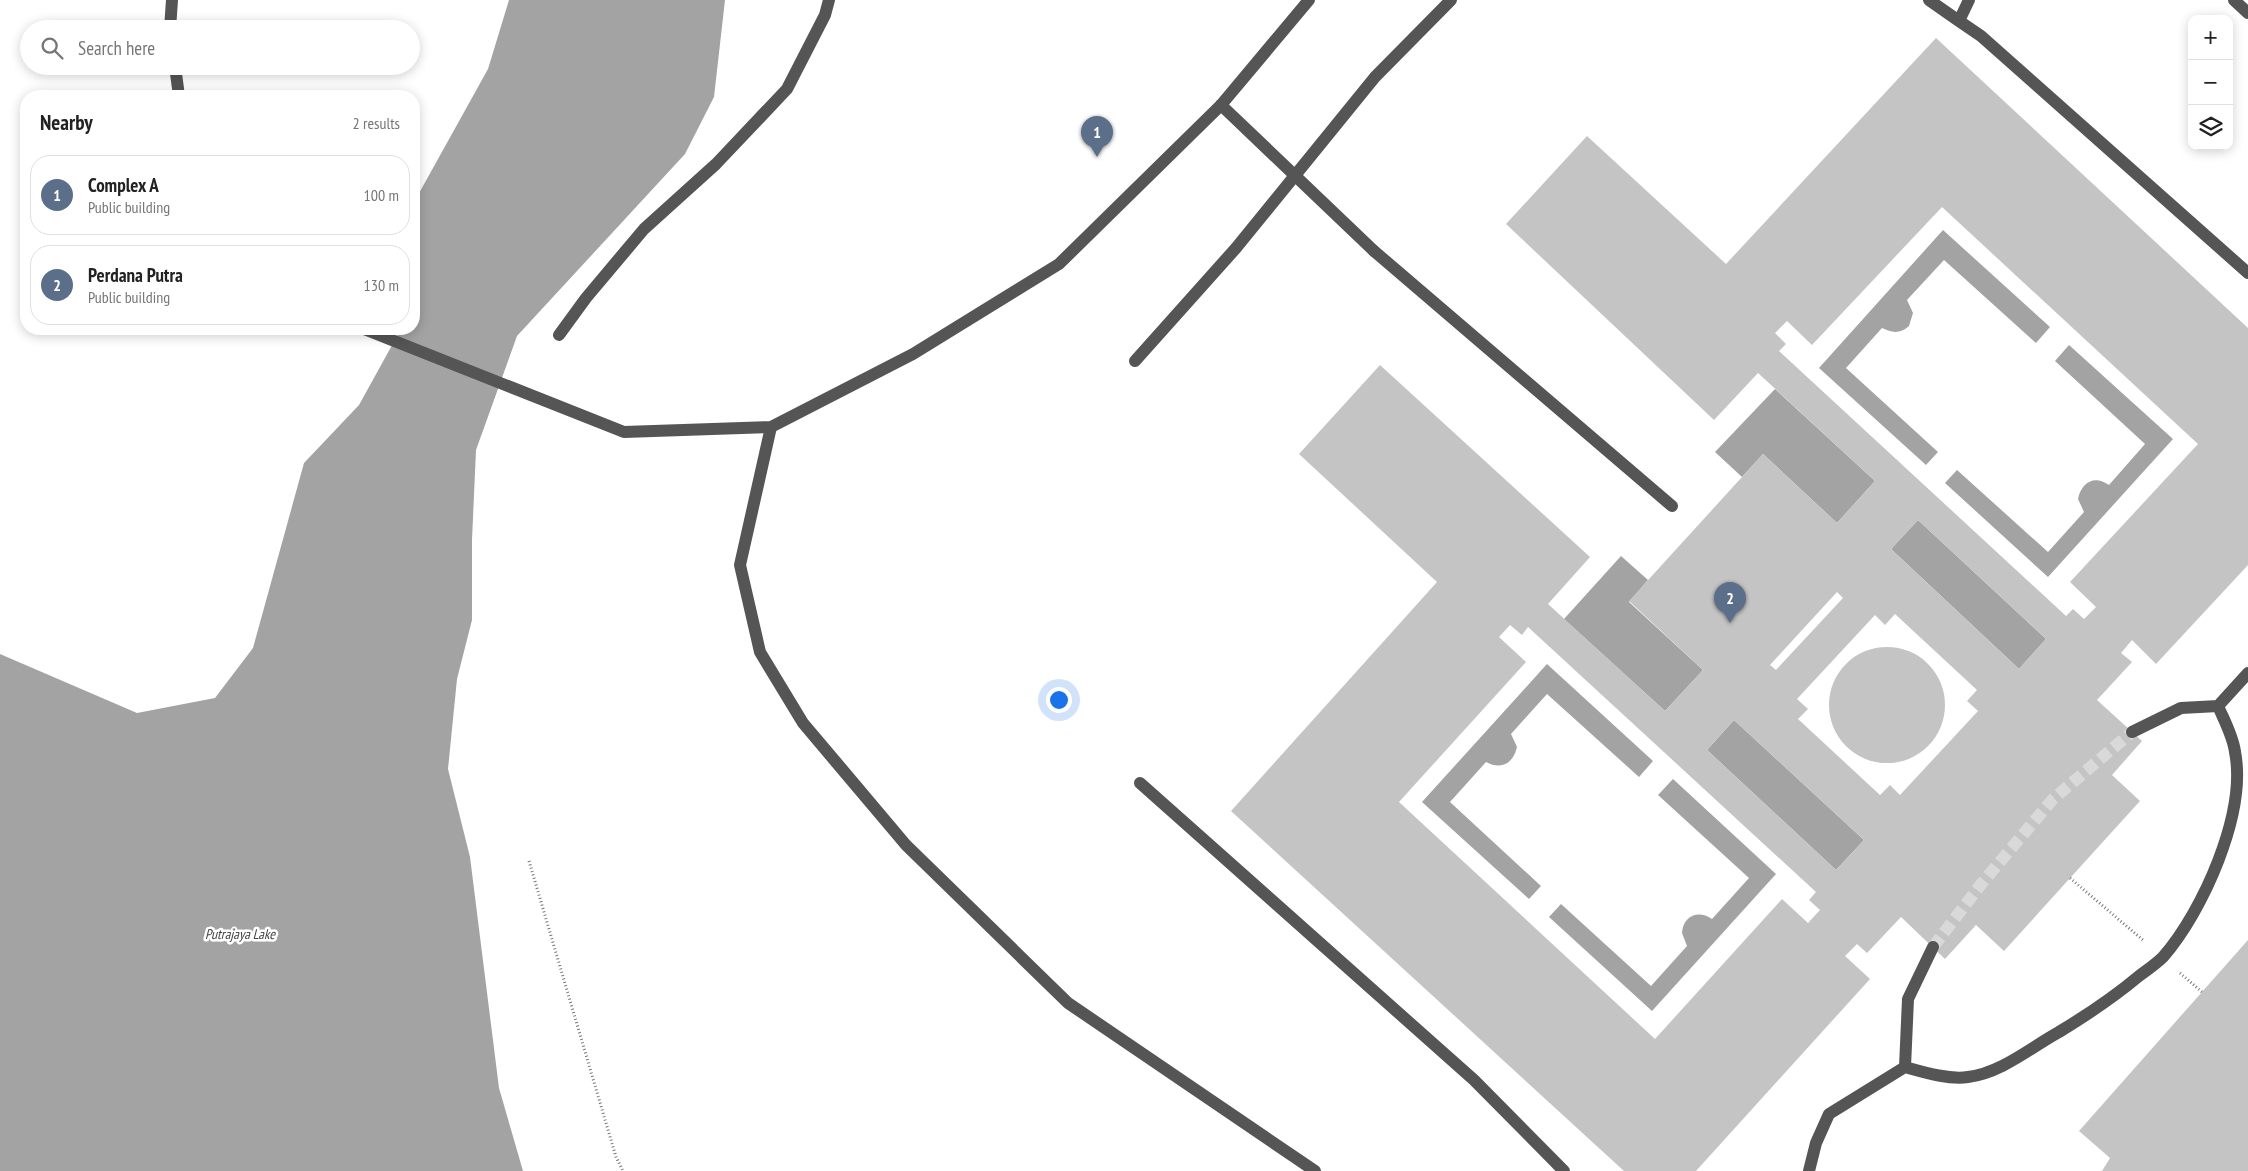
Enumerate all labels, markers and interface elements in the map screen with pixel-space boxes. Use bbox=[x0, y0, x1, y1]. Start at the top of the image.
map controls bbox=[2188, 15, 2233, 150]
button: + bbox=[2188, 15, 2233, 60]
search box bbox=[20, 20, 420, 75]
icon: search bbox=[38, 34, 66, 62]
text: Search here bbox=[78, 36, 155, 60]
button: − bbox=[2188, 60, 2233, 105]
button: layers bbox=[2188, 105, 2233, 150]
text: Nearby bbox=[40, 109, 93, 136]
text: 2 results bbox=[353, 113, 400, 133]
pin: 1 bbox=[1081, 116, 1113, 157]
text: Complex A bbox=[88, 173, 159, 197]
text: 1 bbox=[53, 185, 61, 205]
text: 100 m bbox=[364, 185, 399, 205]
text: Public building bbox=[88, 197, 170, 217]
text: Perdana Putra bbox=[88, 263, 183, 287]
text: 2 bbox=[53, 275, 61, 295]
text: 130 m bbox=[364, 275, 399, 295]
text: Public building bbox=[88, 287, 170, 307]
pin: 2 bbox=[1714, 582, 1746, 623]
your location bbox=[1046, 687, 1072, 713]
water label: Putrajaya Lake bbox=[205, 925, 276, 943]

